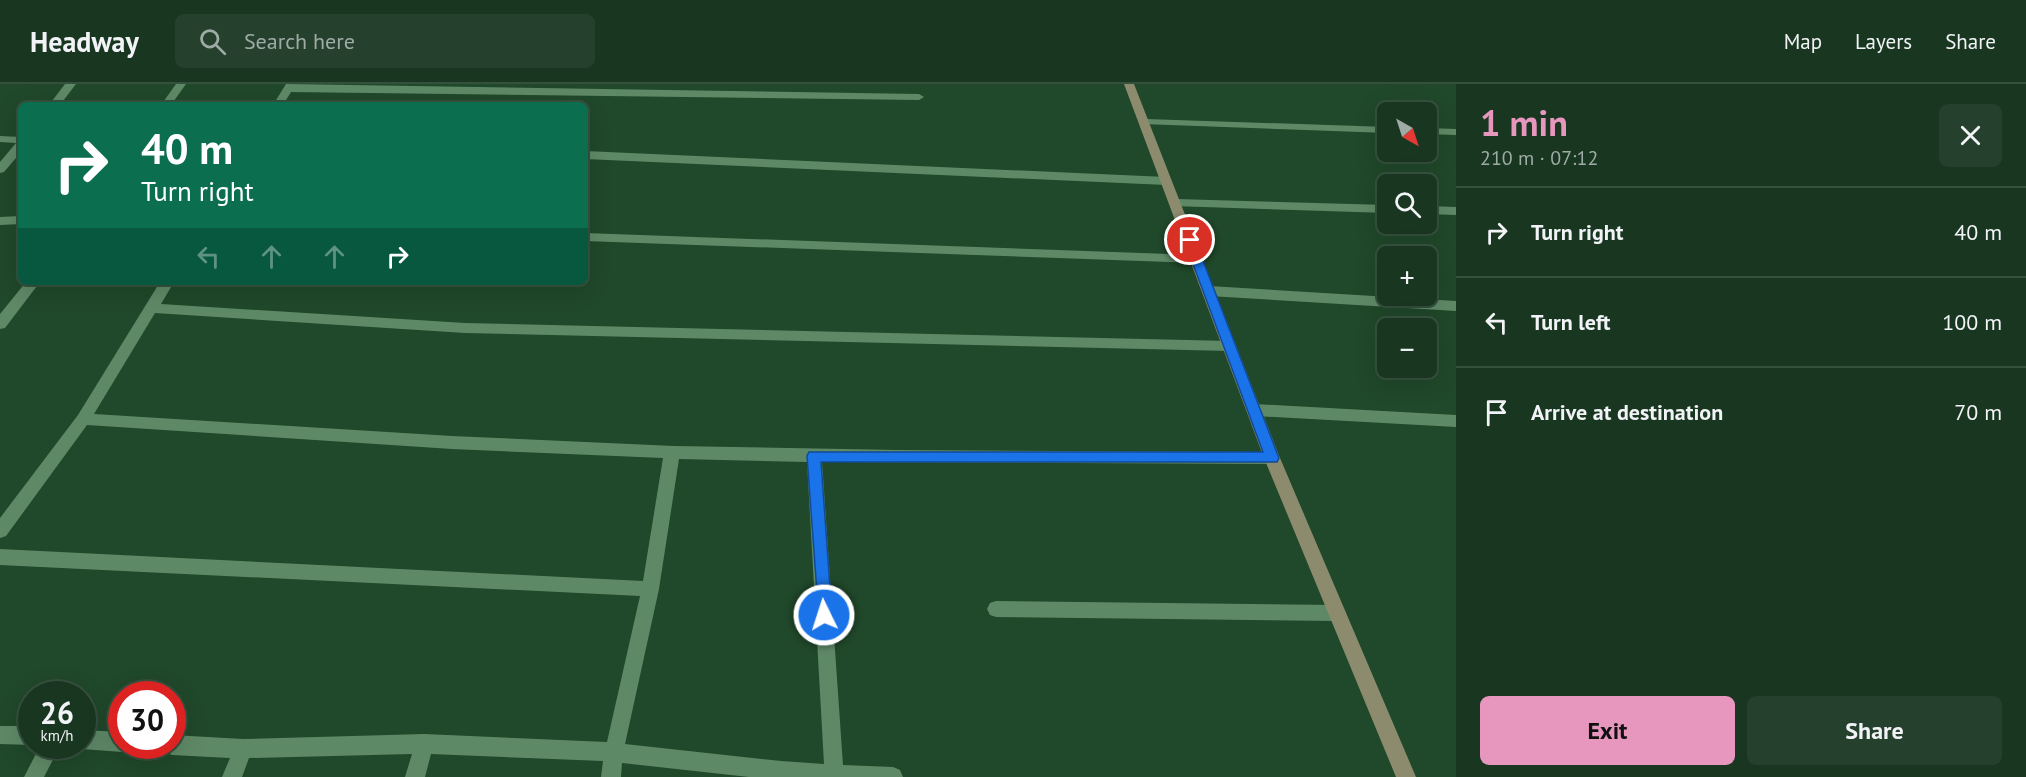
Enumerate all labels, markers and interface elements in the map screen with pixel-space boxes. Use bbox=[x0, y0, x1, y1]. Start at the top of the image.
search box bbox=[175, 14, 595, 68]
text: Headway bbox=[30, 23, 139, 60]
icon: search bbox=[196, 25, 229, 58]
text: Search here bbox=[244, 27, 355, 55]
text: Map bbox=[1784, 28, 1822, 55]
text: Layers bbox=[1855, 28, 1912, 55]
text: Share bbox=[1945, 28, 1996, 55]
text: 1 min bbox=[1480, 99, 1568, 146]
north arrow bbox=[1377, 102, 1437, 162]
map controls bbox=[1377, 102, 1437, 378]
button: close bbox=[1939, 104, 2002, 167]
text: 40 m bbox=[141, 121, 233, 176]
icon: right bbox=[42, 126, 120, 204]
text: 210 m · 07:12 bbox=[1480, 145, 1598, 171]
text: Turn right bbox=[141, 174, 254, 208]
button: search bbox=[1377, 174, 1437, 234]
pin bbox=[1164, 214, 1215, 265]
icon: right bbox=[1480, 216, 1513, 249]
text: Turn right bbox=[1531, 218, 1623, 246]
text: 40 m bbox=[1954, 218, 2002, 246]
icon: arrive bbox=[1173, 223, 1206, 256]
icon: left bbox=[192, 240, 225, 273]
icon: ahead bbox=[255, 240, 288, 273]
icon: ahead bbox=[318, 240, 351, 273]
icon: right bbox=[381, 240, 414, 273]
button: + bbox=[1377, 246, 1437, 306]
icon: left bbox=[1480, 306, 1513, 339]
text: Turn left bbox=[1531, 308, 1611, 336]
text: 100 m bbox=[1942, 308, 2002, 336]
button: − bbox=[1377, 318, 1437, 378]
icon: arrive bbox=[1480, 396, 1513, 429]
text: Arrive at destination bbox=[1531, 398, 1723, 426]
text: 70 m bbox=[1954, 398, 2002, 426]
position arrow bbox=[792, 583, 856, 647]
speed limit sign: 30 bbox=[108, 681, 186, 759]
text: 26 bbox=[40, 693, 74, 732]
button: Exit bbox=[1480, 696, 1735, 765]
button: Share bbox=[1747, 696, 2002, 765]
text: km/h bbox=[41, 726, 73, 745]

